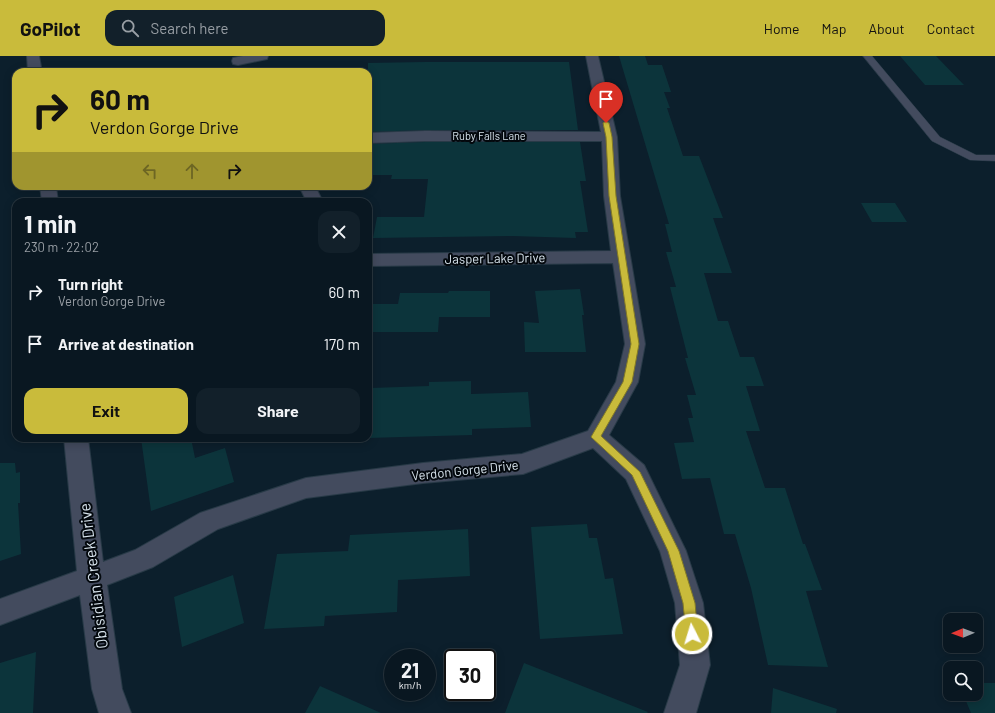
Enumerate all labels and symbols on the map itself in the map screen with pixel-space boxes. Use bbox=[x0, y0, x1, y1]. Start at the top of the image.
pin bbox=[589, 82, 623, 123]
street label: Ruby Falls Lane bbox=[452, 129, 526, 142]
street label: Jasper Lake Drive bbox=[445, 249, 545, 267]
street label: Verdon Gorge Drive bbox=[411, 456, 519, 484]
street label: Obisidian Creek Drive bbox=[74, 502, 111, 650]
position arrow bbox=[671, 613, 713, 655]
north arrow bbox=[943, 613, 983, 653]
speed limit sign: 30 bbox=[444, 649, 496, 701]

